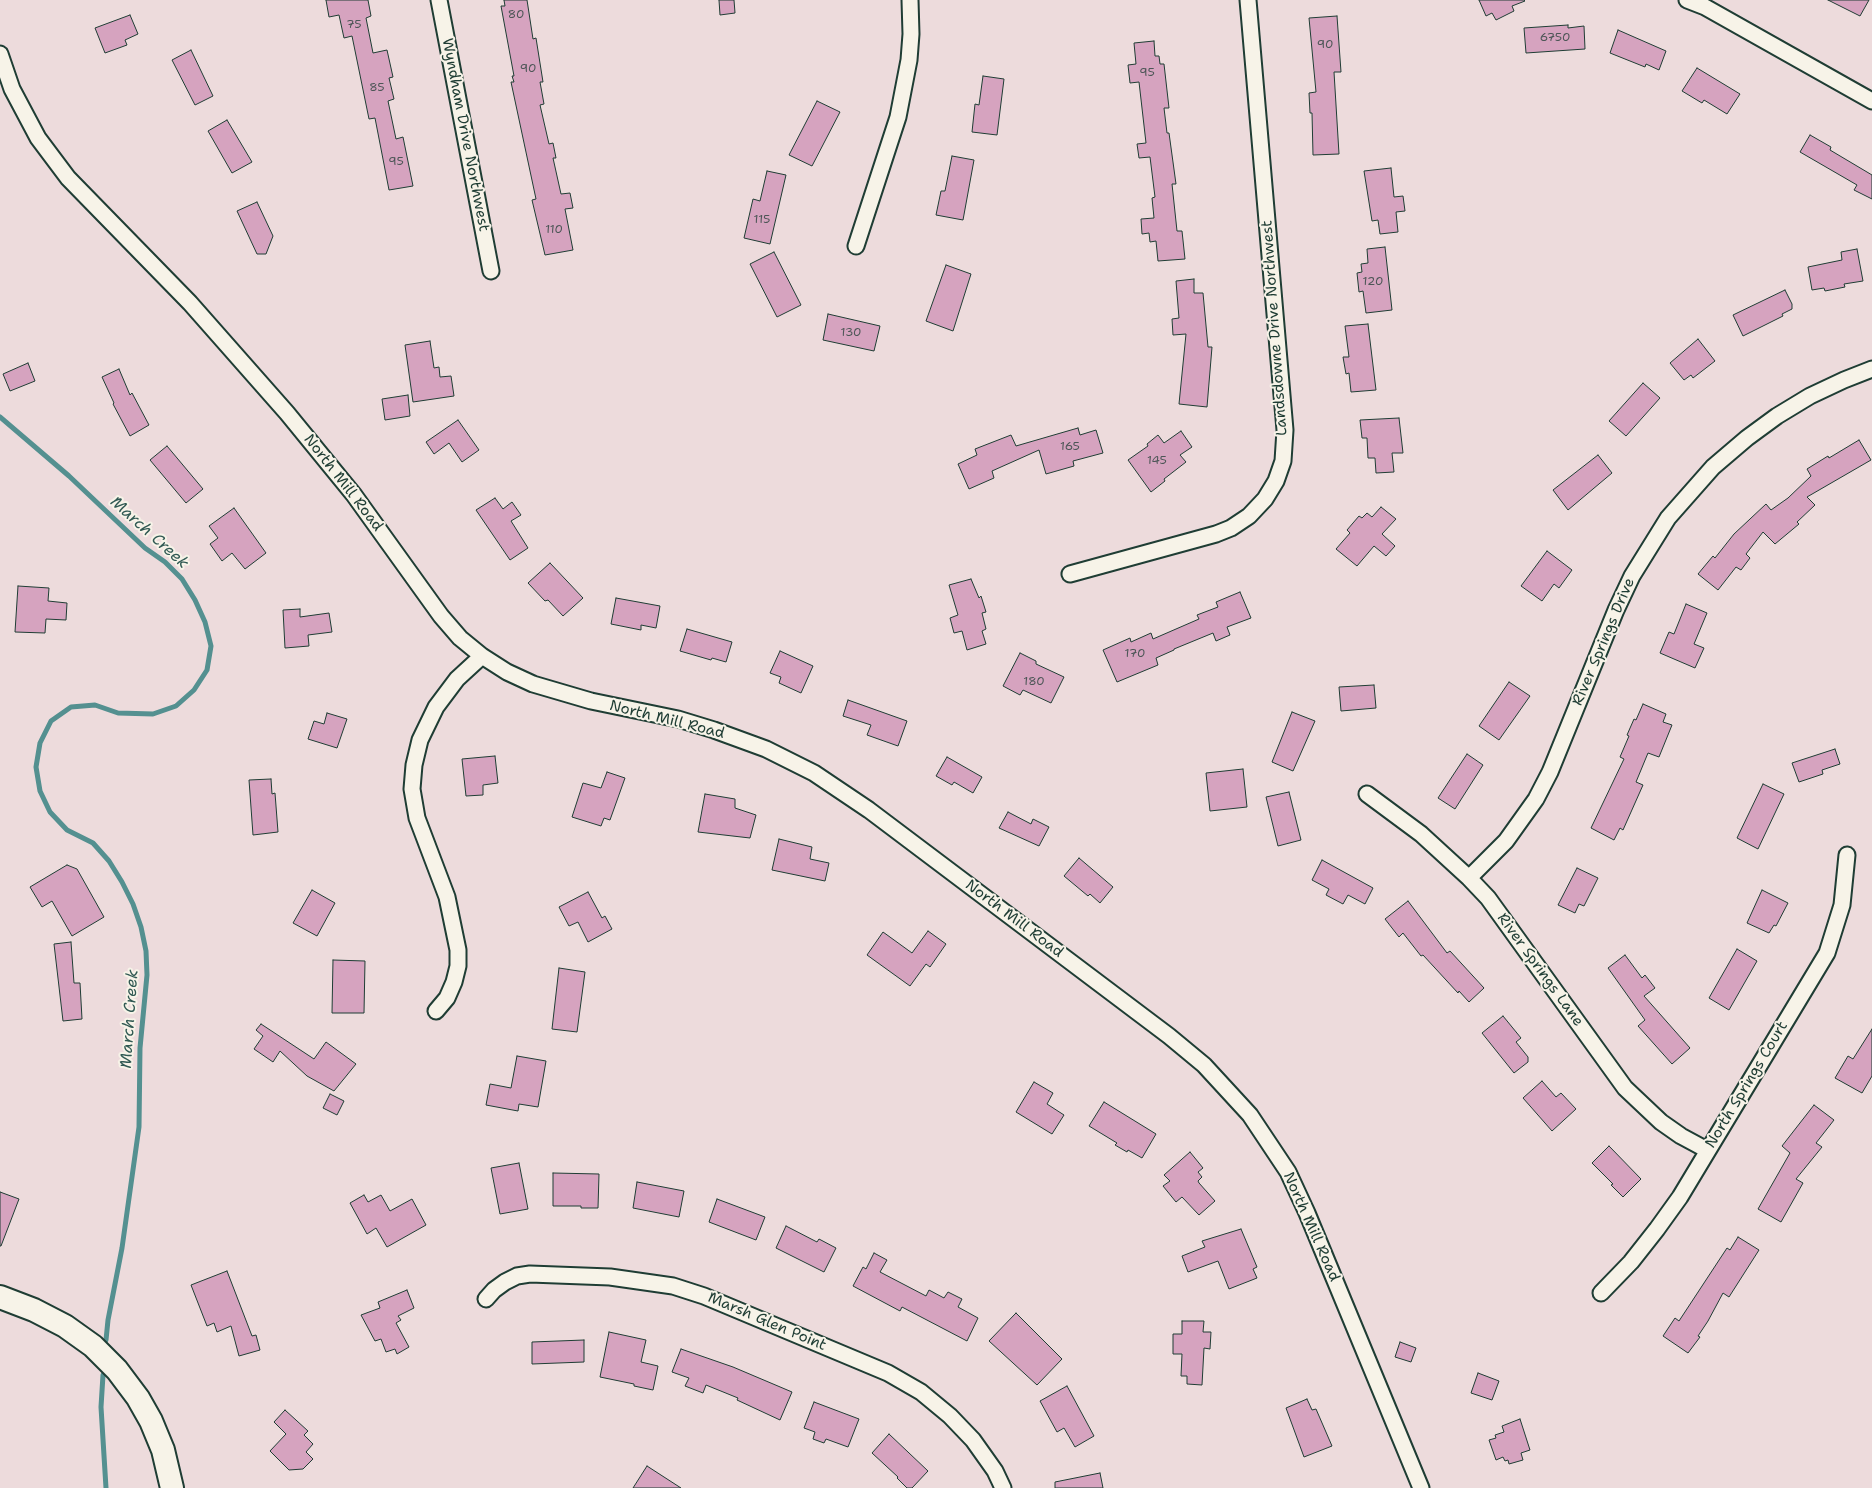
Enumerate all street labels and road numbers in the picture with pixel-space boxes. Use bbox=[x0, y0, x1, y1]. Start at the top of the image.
street label: Wyndham Drive Northwest bbox=[437, 37, 493, 233]
street label: Landsdowne Drive Northwest bbox=[1258, 220, 1292, 436]
street label: North Mill Road bbox=[300, 431, 386, 535]
street label: River Springs Drive bbox=[1569, 575, 1639, 709]
street label: North Mill Road bbox=[608, 697, 726, 743]
street label: North Mill Road bbox=[961, 876, 1067, 962]
street label: River Springs Lane bbox=[1493, 910, 1587, 1030]
street label: North Springs Court bbox=[1702, 1018, 1792, 1152]
street label: North Mill Road bbox=[1279, 1169, 1343, 1285]
street label: Marsh Glen Point bbox=[705, 1289, 829, 1355]

